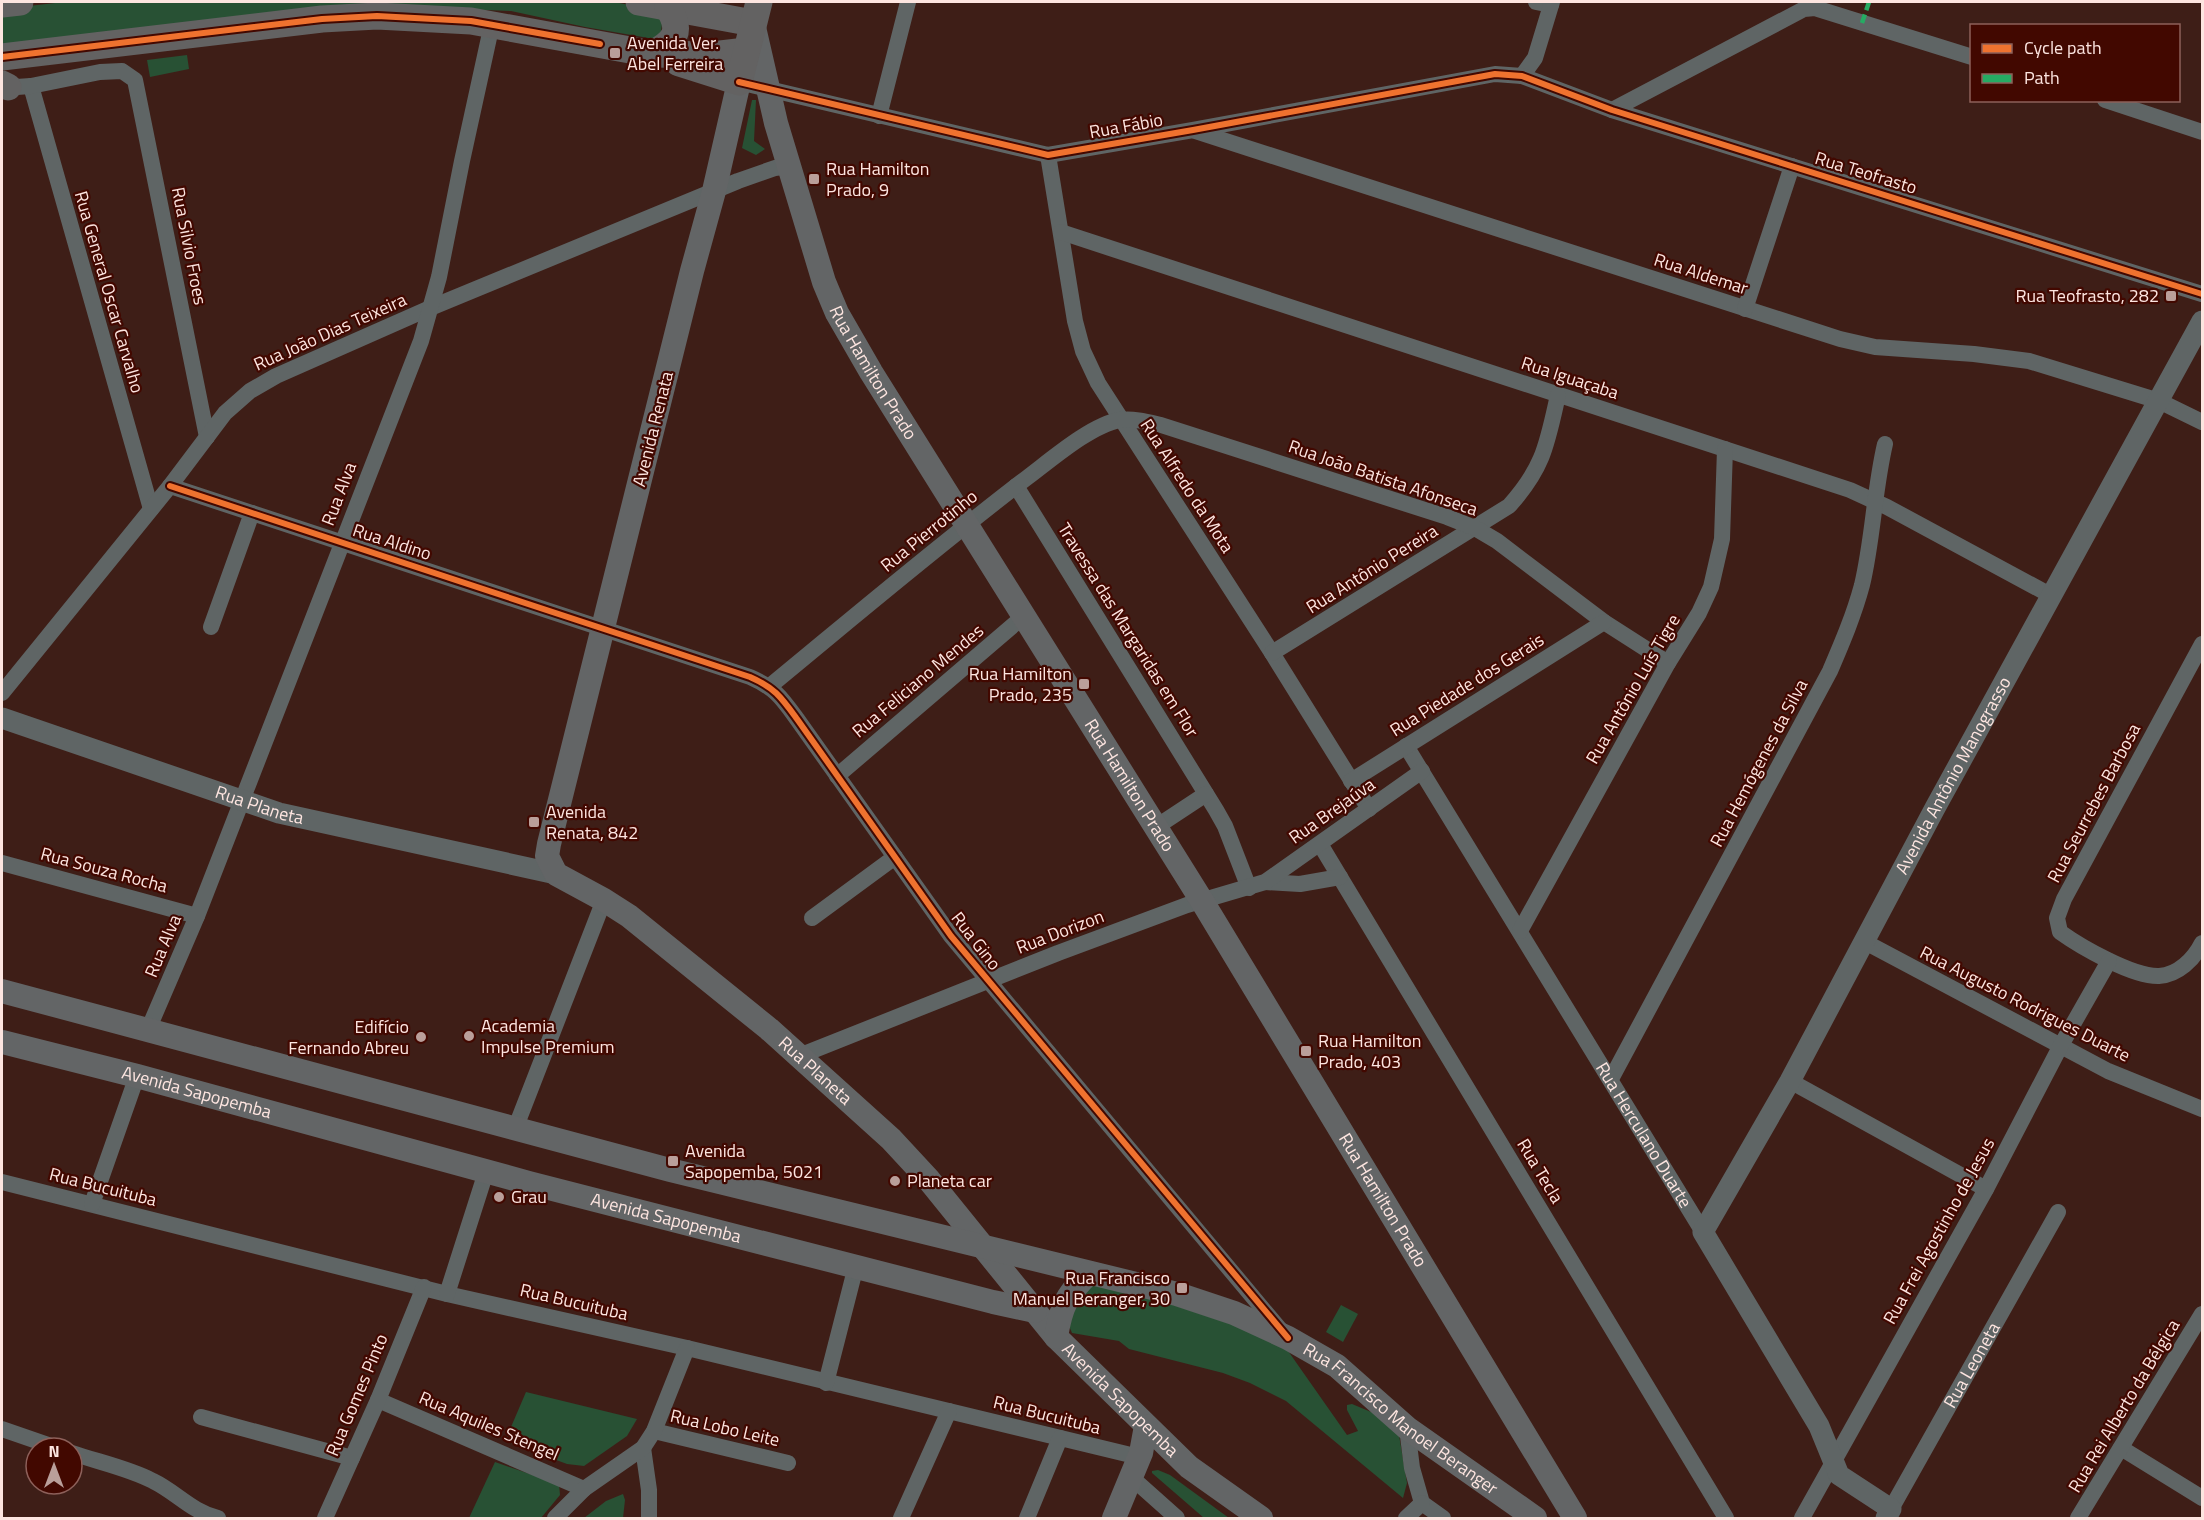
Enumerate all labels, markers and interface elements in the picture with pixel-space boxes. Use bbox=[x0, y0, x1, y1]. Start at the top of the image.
legend bbox=[1970, 24, 2180, 102]
place label: Avenida Ver. Abel Ferreira bbox=[627, 29, 723, 77]
text: Cycle path bbox=[2024, 34, 2102, 61]
marker: Avenida Ver. Abel Ferreira bbox=[608, 46, 622, 60]
text: Path bbox=[2024, 64, 2060, 91]
street label: Rua Fábio bbox=[1087, 106, 1165, 145]
street label: Rua Teofrasto bbox=[1812, 144, 1920, 201]
place label: Rua Hamilton Prado, 9 bbox=[826, 155, 929, 203]
marker: Rua Hamilton Prado, 9 bbox=[807, 172, 821, 186]
street label: Rua Silvio Froes bbox=[165, 185, 214, 307]
street label: Rua General Oscar Carvalho bbox=[68, 188, 151, 396]
street label: Rua Aldemar bbox=[1651, 246, 1752, 301]
place label: Rua Teofrasto, 282 bbox=[2015, 282, 2159, 309]
street label: Rua João Dias Teixeira bbox=[249, 286, 410, 377]
marker: Rua Teofrasto, 282 bbox=[2164, 289, 2178, 303]
street label: Rua Hamilton Prado bbox=[822, 302, 924, 445]
street label: Rua Iguaçaba bbox=[1518, 349, 1622, 406]
street label: Avenida Renata bbox=[625, 368, 680, 489]
street label: Rua Alfredo da Mota bbox=[1134, 413, 1241, 558]
street label: Rua João Batista Afonseca bbox=[1285, 432, 1481, 523]
street label: Rua Alva bbox=[314, 458, 363, 529]
street label: Rua Pierrotinho bbox=[874, 483, 983, 578]
street label: Rua Aldino bbox=[349, 516, 435, 567]
street label: Travessa das Margaridas em Flor bbox=[1051, 517, 1206, 742]
street label: Rua Antônio Pereira bbox=[1301, 517, 1443, 620]
street label: Rua Antônio Luís Tigre bbox=[1579, 609, 1687, 769]
street label: Rua Feliciano Mendes bbox=[846, 617, 989, 744]
street label: Rua Piedade dos Gerais bbox=[1384, 626, 1549, 743]
place label: Rua Hamilton Prado, 235 bbox=[969, 660, 1072, 708]
street label: Avenida Antônio Manograsso bbox=[1888, 671, 2018, 879]
street label: Rua Hemógenes da Silva bbox=[1703, 674, 1814, 851]
marker: Rua Hamilton Prado, 235 bbox=[1077, 677, 1091, 691]
street label: Rua Hamilton Prado bbox=[1078, 713, 1182, 857]
street label: Rua Seurrebes Barbosa bbox=[2040, 718, 2147, 887]
street label: Rua Brejaúva bbox=[1283, 771, 1380, 850]
street label: Rua Planeta bbox=[212, 778, 306, 831]
place label: Avenida Renata, 842 bbox=[546, 798, 638, 846]
marker: Avenida Renata, 842 bbox=[527, 815, 541, 829]
street label: Rua Souza Rocha bbox=[38, 840, 171, 899]
street label: Rua Dorizon bbox=[1012, 902, 1108, 961]
street label: Rua Gino bbox=[945, 906, 1008, 976]
street label: Rua Alva bbox=[137, 910, 188, 981]
street label: Rua Augusto Rodrigues Duarte bbox=[1915, 939, 2135, 1068]
place label: Academia Impulse Premium bbox=[481, 1012, 615, 1060]
place label: Edifício Fernando Abreu bbox=[288, 1013, 409, 1061]
place label: Rua Hamilton Prado, 403 bbox=[1318, 1027, 1421, 1075]
marker: Academia Impulse Premium bbox=[462, 1029, 476, 1043]
marker: Edifício Fernando Abreu bbox=[414, 1030, 428, 1044]
street label: Rua Planeta bbox=[772, 1030, 859, 1111]
marker: Rua Hamilton Prado, 403 bbox=[1299, 1044, 1313, 1058]
street label: Rua Herculano Duarte bbox=[1589, 1057, 1699, 1213]
street label: Avenida Sapopemba bbox=[119, 1059, 275, 1125]
street label: Rua Hamilton Prado bbox=[1332, 1128, 1434, 1272]
street label: Rua Tecla bbox=[1510, 1133, 1570, 1208]
street label: Rua Frei Agostinho de Jesus bbox=[1876, 1133, 2001, 1329]
place label: Avenida Sapopemba, 5021 bbox=[685, 1137, 823, 1185]
marker: Avenida Sapopemba, 5021 bbox=[666, 1154, 680, 1168]
street label: Rua Bucuituba bbox=[47, 1160, 160, 1213]
place label: Planeta car bbox=[907, 1167, 992, 1194]
marker: Planeta car bbox=[888, 1174, 902, 1188]
place label: Grau bbox=[511, 1183, 547, 1210]
street label: Avenida Sapopemba bbox=[588, 1185, 744, 1250]
marker: Grau bbox=[492, 1190, 506, 1204]
place label: Rua Francisco Manuel Beranger, 30 bbox=[1013, 1264, 1170, 1312]
street label: Rua Bucuituba bbox=[518, 1276, 631, 1327]
marker: Rua Francisco Manuel Beranger, 30 bbox=[1175, 1281, 1189, 1295]
street label: Rua Rei Alberto da Bélgica bbox=[2061, 1314, 2186, 1497]
street label: Rua Leoneta bbox=[1936, 1317, 2006, 1413]
street label: Rua Gomes Pinto bbox=[319, 1329, 394, 1460]
street label: Rua Francisco Manoel Beranger bbox=[1298, 1335, 1504, 1501]
street label: Avenida Sapopemba bbox=[1056, 1336, 1185, 1463]
street label: Rua Aquiles Stengel bbox=[415, 1384, 563, 1467]
street label: Rua Bucuituba bbox=[991, 1388, 1104, 1441]
street label: Rua Lobo Leite bbox=[668, 1402, 782, 1453]
north arrow bbox=[24, 1436, 84, 1496]
text: N bbox=[48, 1439, 60, 1463]

